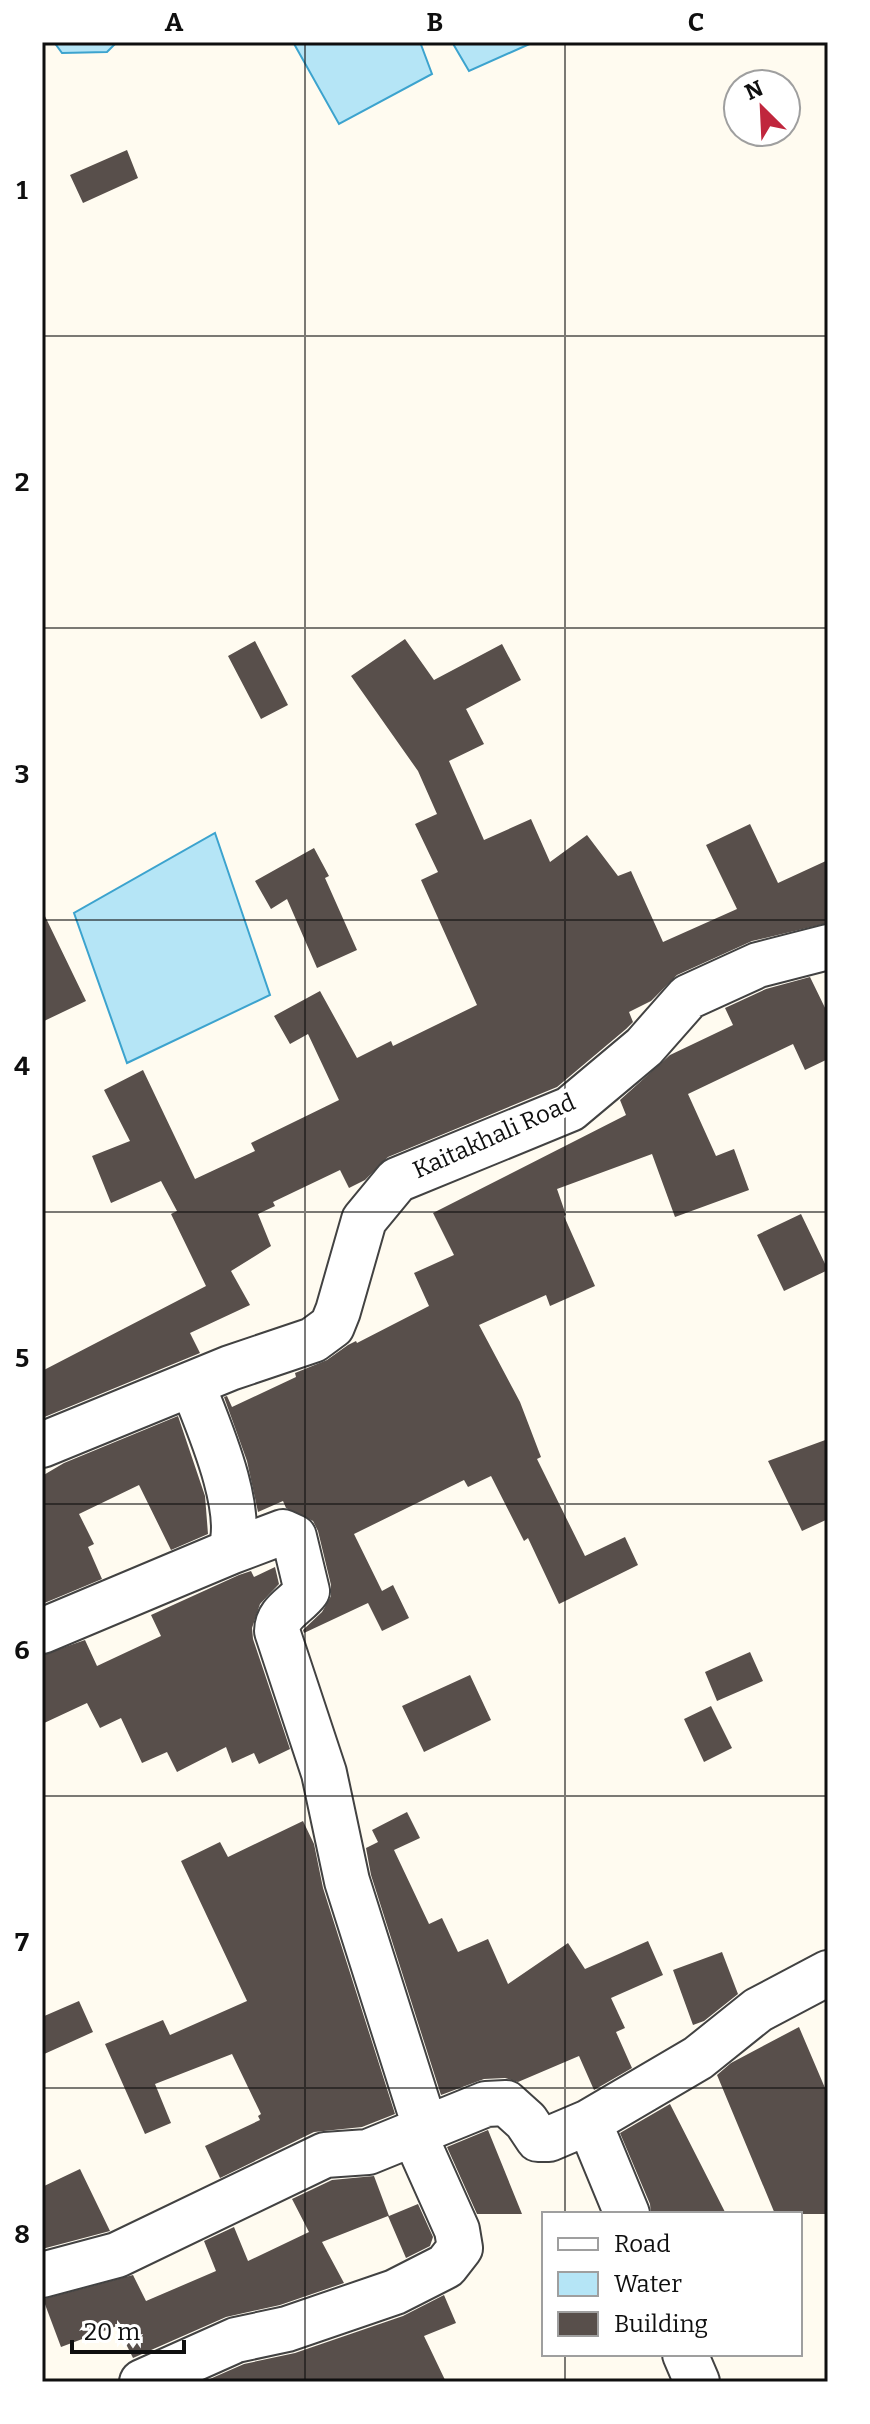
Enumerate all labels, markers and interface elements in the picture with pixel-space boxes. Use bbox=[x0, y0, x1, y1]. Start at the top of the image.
text: A bbox=[165, 7, 184, 38]
text: B bbox=[427, 7, 443, 38]
text: C bbox=[688, 7, 704, 38]
north arrow bbox=[722, 68, 802, 148]
text: N bbox=[741, 74, 767, 106]
text: 1 bbox=[16, 175, 28, 206]
text: 2 bbox=[15, 467, 29, 498]
text: 3 bbox=[15, 759, 29, 790]
text: 4 bbox=[14, 1051, 30, 1082]
street label: Kaitakhali Road bbox=[409, 1088, 579, 1184]
text: 5 bbox=[15, 1343, 29, 1374]
text: 6 bbox=[14, 1635, 30, 1666]
text: 7 bbox=[15, 1927, 29, 1958]
legend bbox=[542, 2212, 802, 2356]
text: 8 bbox=[14, 2219, 30, 2250]
text: Road bbox=[614, 2230, 670, 2258]
text: Water bbox=[614, 2270, 682, 2298]
scale bar bbox=[72, 2304, 184, 2354]
text: Building bbox=[614, 2310, 708, 2338]
text: 20 m bbox=[84, 2318, 140, 2346]

